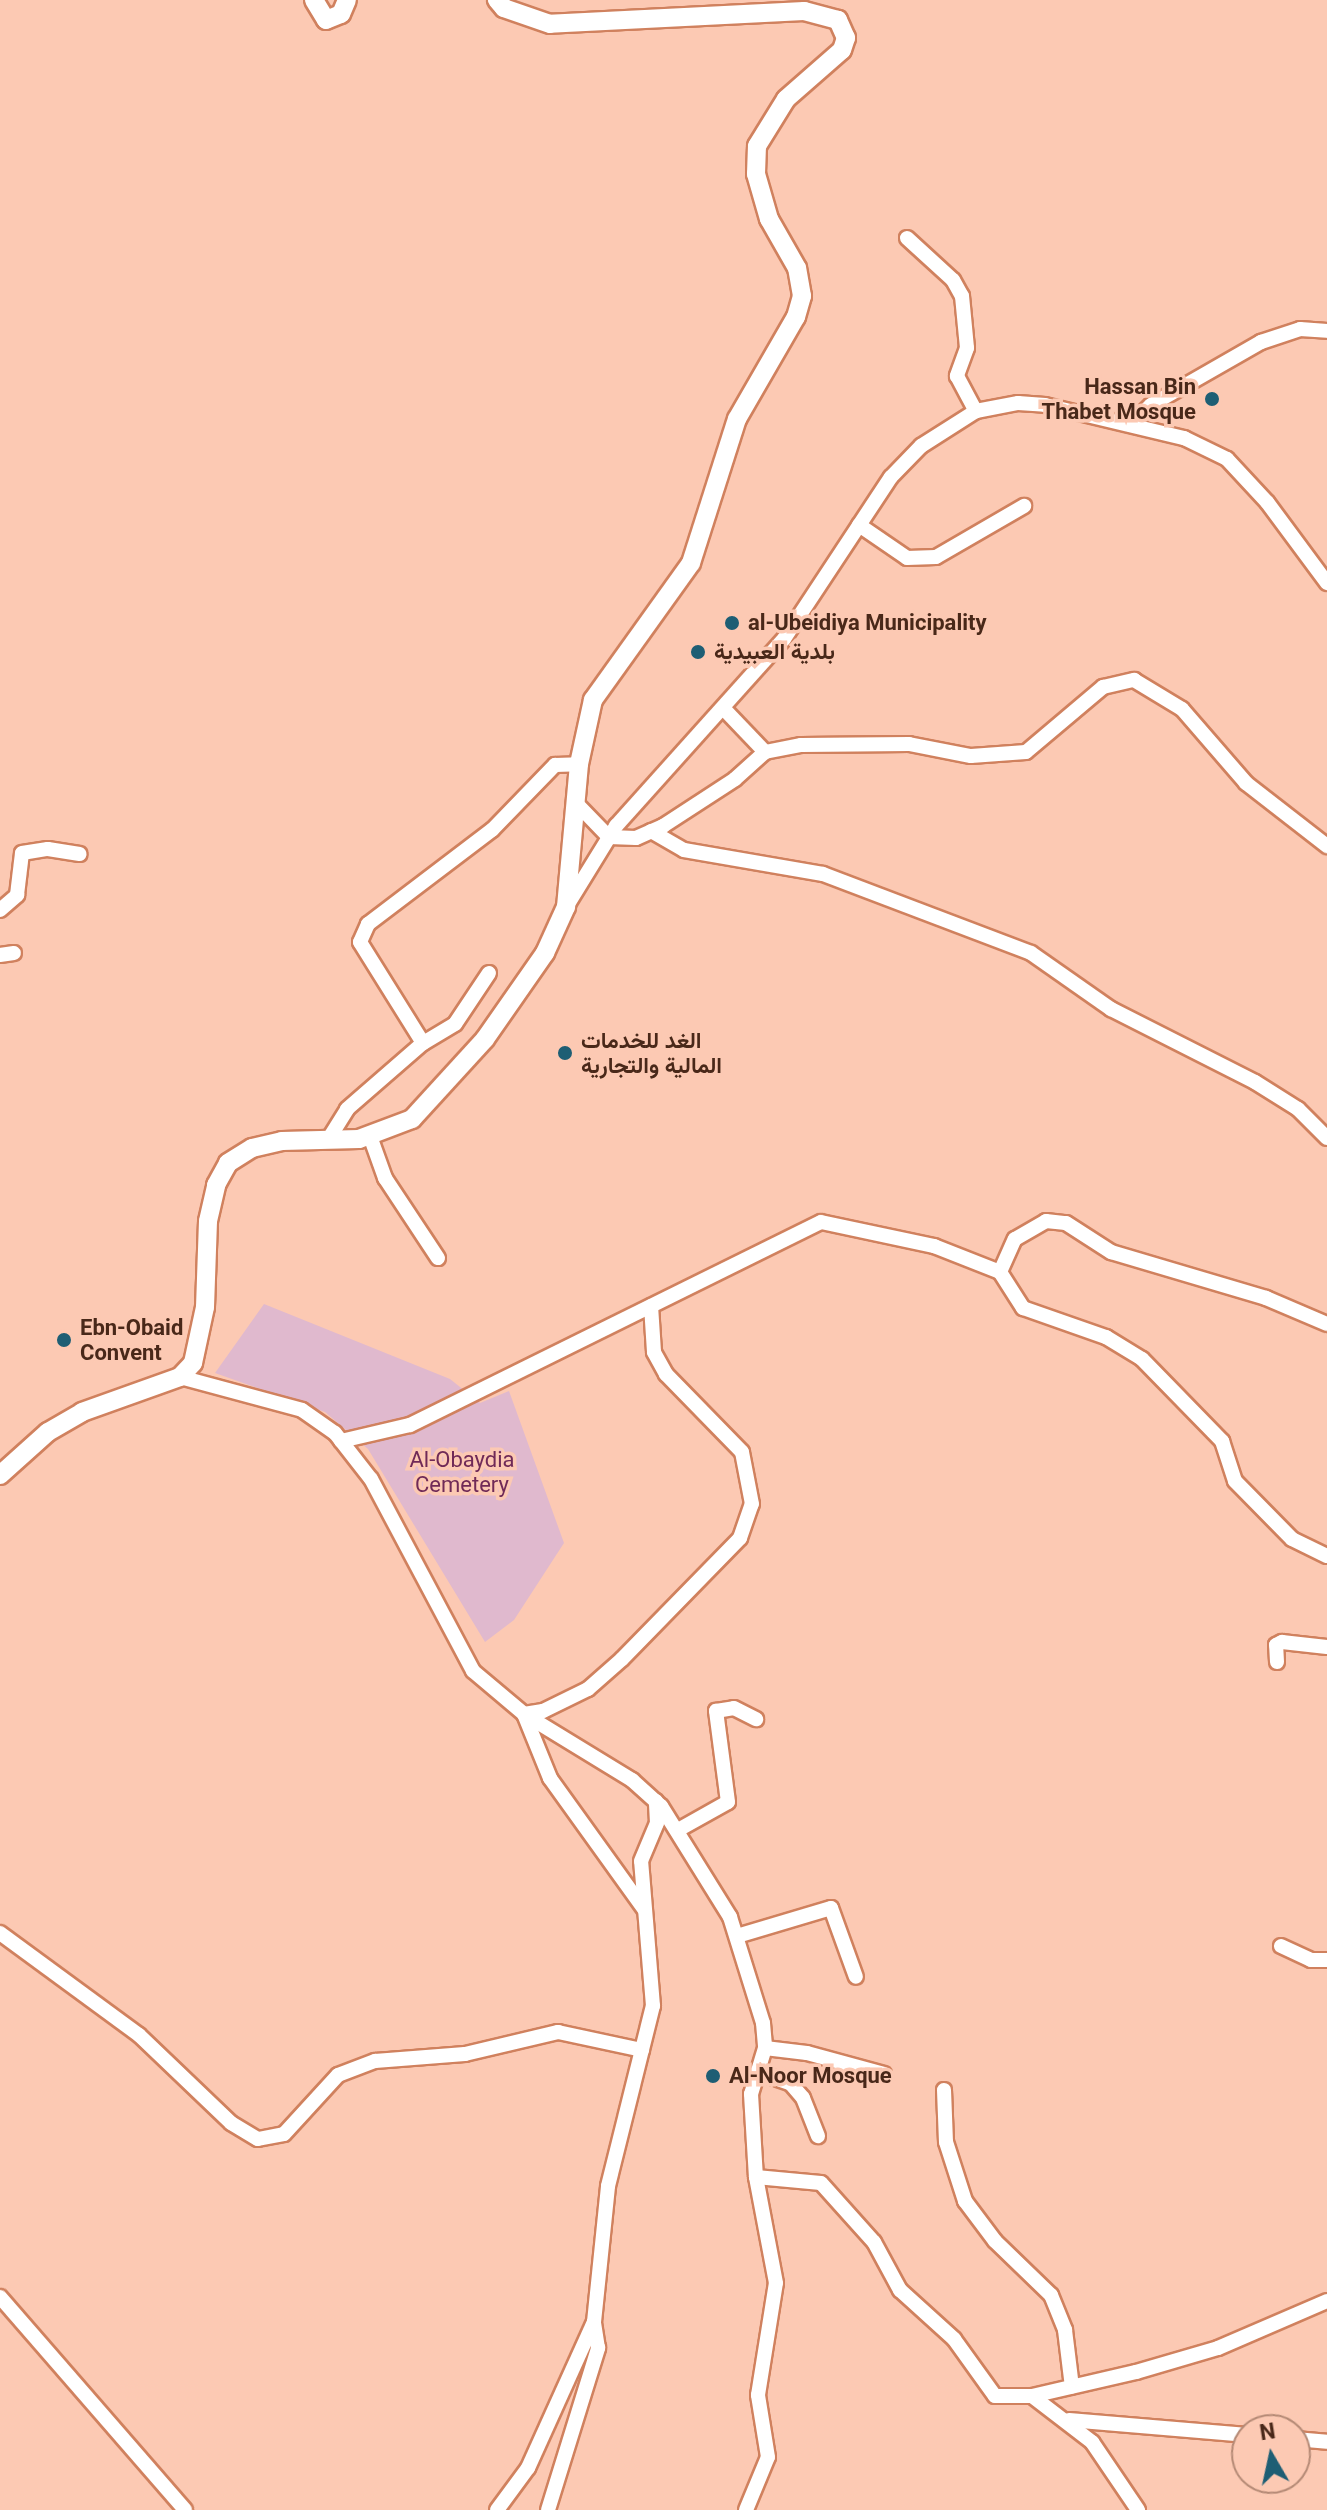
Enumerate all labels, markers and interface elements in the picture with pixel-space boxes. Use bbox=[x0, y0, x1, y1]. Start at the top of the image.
place label: Hassan Bin Thabet Mosque bbox=[1042, 373, 1196, 424]
marker: Hassan Bin Thabet Mosque bbox=[1203, 390, 1221, 408]
place label: al-Ubeidiya Municipality bbox=[748, 610, 987, 636]
marker: al-Ubeidiya Municipality bbox=[723, 614, 741, 632]
place label: بلدية العبيدية bbox=[714, 639, 835, 665]
marker: بلدية العبيدية bbox=[689, 643, 707, 661]
place label: الغد للخدمات المالية والتجارية bbox=[581, 1027, 722, 1078]
marker: الغد للخدمات المالية والتجارية bbox=[556, 1044, 574, 1062]
place label: Ebn-Obaid Convent bbox=[80, 1314, 183, 1366]
marker: Ebn-Obaid Convent bbox=[55, 1331, 73, 1349]
park label: Al-Obaydia Cemetery bbox=[409, 1446, 515, 1498]
place label: Al-Noor Mosque bbox=[729, 2063, 892, 2089]
marker: Al-Noor Mosque bbox=[704, 2067, 722, 2085]
north arrow bbox=[1231, 2414, 1311, 2494]
text: N bbox=[1258, 2418, 1277, 2445]

